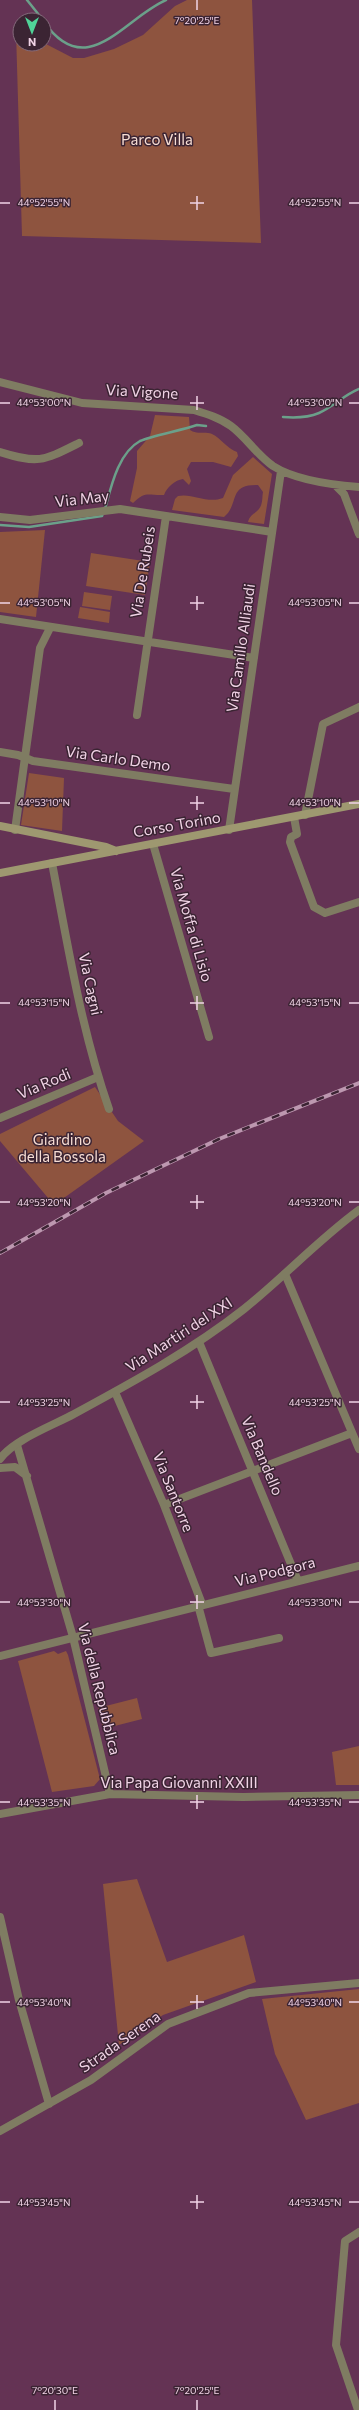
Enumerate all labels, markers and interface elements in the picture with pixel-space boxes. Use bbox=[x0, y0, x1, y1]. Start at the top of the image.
north arrow bbox=[12, 12, 52, 52]
text: 7°20'25"E bbox=[174, 14, 220, 26]
text: N bbox=[28, 36, 36, 49]
park label: Parco Villa bbox=[121, 130, 193, 148]
text: 44°52'55"N bbox=[18, 196, 70, 208]
text: 44°52'55"N bbox=[289, 196, 341, 208]
street label: Via Vigone bbox=[105, 380, 179, 402]
text: 44°53'00"N bbox=[17, 396, 71, 408]
text: 44°53'00"N bbox=[288, 396, 342, 408]
street label: Via May bbox=[54, 486, 110, 510]
street label: Via De Rubeis bbox=[126, 525, 158, 619]
street label: Via Camillo Alliaudi bbox=[222, 582, 258, 713]
text: 44°53'05"N bbox=[17, 596, 71, 608]
text: 44°53'05"N bbox=[288, 596, 342, 608]
street label: Via Carlo Demo bbox=[65, 742, 172, 774]
text: 44°53'10"N bbox=[18, 796, 70, 808]
text: 44°53'10"N bbox=[289, 796, 341, 808]
street label: Corso Torino bbox=[132, 807, 222, 841]
street label: Via Moffa di Lisio bbox=[167, 866, 217, 984]
street label: Via Cagni bbox=[76, 951, 106, 1017]
text: 44°53'15"N bbox=[18, 996, 70, 1008]
text: 44°53'15"N bbox=[289, 996, 341, 1008]
street label: Via Rodi bbox=[14, 1064, 73, 1102]
park label: Giardino della Bossola bbox=[18, 1130, 106, 1165]
text: 44°53'20"N bbox=[17, 1196, 71, 1208]
text: 44°53'20"N bbox=[288, 1196, 342, 1208]
street label: Via Martiri del XXI bbox=[122, 1293, 235, 1375]
text: 44°53'25"N bbox=[18, 1396, 70, 1408]
text: 44°53'25"N bbox=[289, 1396, 341, 1408]
street label: Via Bandello bbox=[238, 1413, 288, 1498]
street label: Via Santorre bbox=[150, 1449, 198, 1534]
street label: Via Podgora bbox=[233, 1552, 317, 1590]
text: 44°53'30"N bbox=[17, 1596, 71, 1608]
text: 44°53'30"N bbox=[288, 1596, 342, 1608]
street label: Via della Repubblica bbox=[75, 1621, 125, 1757]
street label: Via Papa Giovanni XXIII bbox=[100, 1773, 258, 1791]
text: 44°53'35"N bbox=[18, 1796, 70, 1808]
text: 44°53'35"N bbox=[289, 1796, 341, 1808]
text: 44°53'40"N bbox=[17, 1996, 71, 2008]
text: 44°53'40"N bbox=[288, 1996, 342, 2008]
street label: Strada Serena bbox=[75, 2007, 163, 2076]
text: 44°53'45"N bbox=[17, 2196, 71, 2208]
text: 44°53'45"N bbox=[288, 2196, 342, 2208]
text: 7°20'30"E bbox=[32, 2384, 78, 2396]
text: 7°20'25"E bbox=[174, 2384, 220, 2396]

